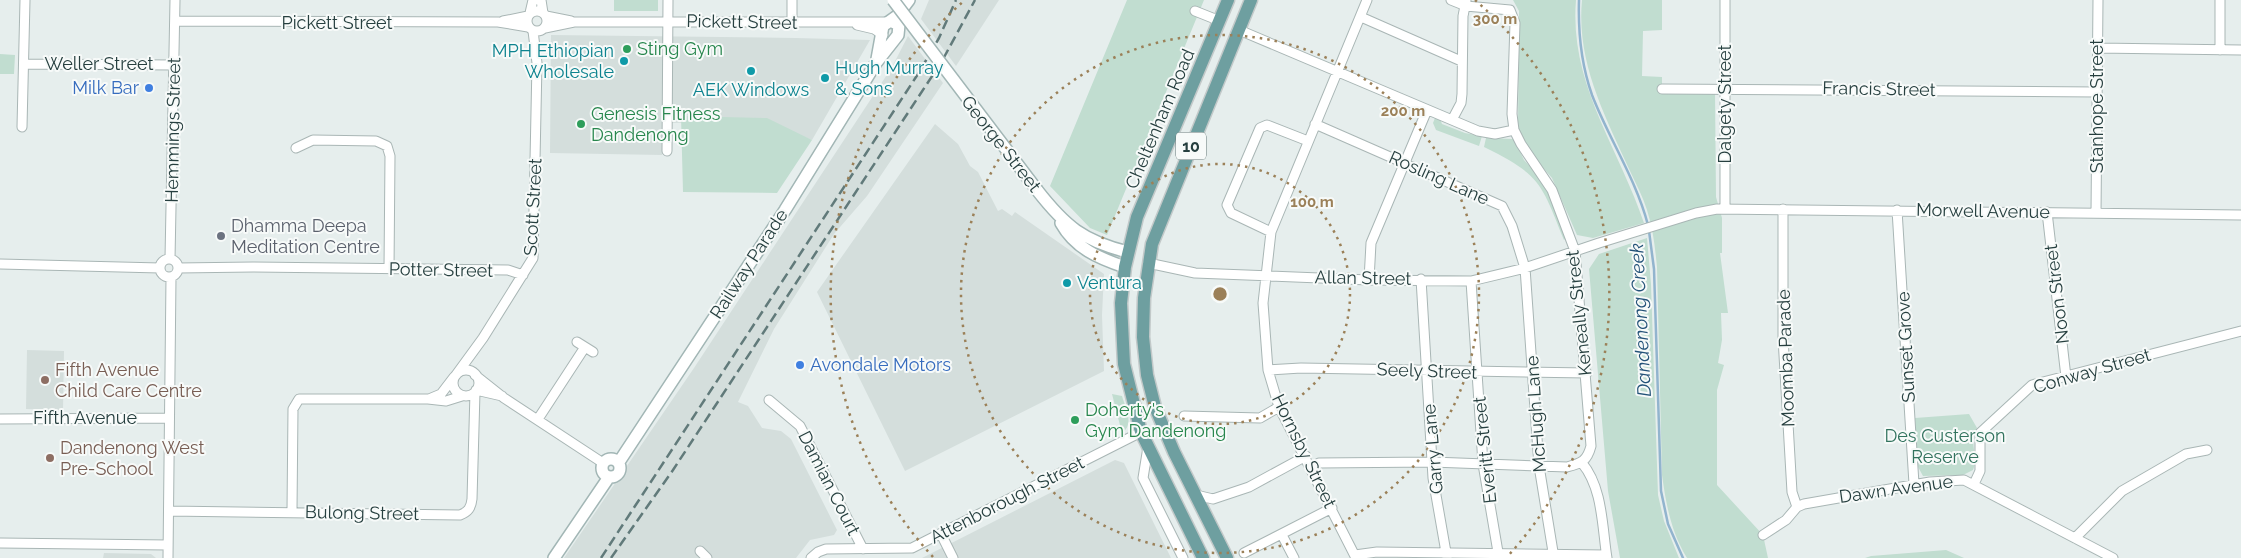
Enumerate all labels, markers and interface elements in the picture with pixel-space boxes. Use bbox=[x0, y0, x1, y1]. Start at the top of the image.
street label: Pickett Street bbox=[686, 10, 798, 33]
text: 300 m bbox=[1473, 10, 1517, 28]
street label: Pickett Street bbox=[281, 12, 393, 33]
place label: Sting Gym bbox=[637, 38, 723, 59]
street label: Stanhope Street bbox=[2086, 39, 2107, 173]
place label: MPH Ethiopian Wholesale bbox=[492, 40, 614, 82]
marker: Sting Gym bbox=[621, 43, 633, 55]
street label: Dalgety Street bbox=[1714, 45, 1735, 163]
street label: Cheltenham Road bbox=[1121, 46, 1198, 192]
street label: Weller Street bbox=[45, 53, 153, 74]
marker: MPH Ethiopian Wholesale bbox=[618, 55, 630, 67]
street label: Hemmings Street bbox=[161, 57, 184, 203]
place label: Hugh Murray & Sons bbox=[835, 57, 944, 99]
marker: AEK Windows bbox=[745, 65, 757, 77]
marker: Hugh Murray & Sons bbox=[819, 72, 831, 84]
place label: Milk Bar bbox=[72, 77, 140, 98]
street label: Francis Street bbox=[1822, 77, 1936, 100]
place label: AEK Windows bbox=[693, 79, 809, 100]
marker: Milk Bar bbox=[143, 82, 155, 94]
street label: George Street bbox=[957, 91, 1046, 196]
text: 200 m bbox=[1381, 102, 1425, 120]
place label: Genesis Fitness Dandenong bbox=[591, 103, 721, 145]
marker: Genesis Fitness Dandenong bbox=[575, 118, 587, 130]
road number: 10 bbox=[1176, 132, 1206, 160]
street label: Rosling Lane bbox=[1386, 146, 1493, 209]
street label: Scott Street bbox=[519, 158, 546, 256]
text: 100 m bbox=[1290, 193, 1334, 211]
street label: Morwell Avenue bbox=[1916, 199, 2051, 222]
street label: Railway Parade bbox=[705, 205, 792, 322]
place label: Dhamma Deepa Meditation Centre bbox=[231, 215, 380, 257]
marker: Dhamma Deepa Meditation Centre bbox=[215, 230, 227, 242]
water label: Dandenong Creek bbox=[1625, 243, 1655, 397]
street label: Noon Street bbox=[2040, 243, 2073, 345]
street label: Keneally Street bbox=[1561, 249, 1596, 377]
street label: Potter Street bbox=[389, 258, 493, 281]
street label: Allan Street bbox=[1314, 266, 1412, 289]
place label: Ventura bbox=[1077, 272, 1142, 293]
marker: Ventura bbox=[1061, 277, 1073, 289]
centre of rings bbox=[1211, 285, 1229, 303]
street label: Moomba Parade bbox=[1773, 288, 1798, 427]
street label: Sunset Grove bbox=[1892, 291, 1919, 403]
street label: Conway Street bbox=[2031, 344, 2153, 397]
place label: Avondale Motors bbox=[810, 354, 951, 375]
street label: McHugh Lane bbox=[1521, 354, 1550, 473]
street label: Seely Street bbox=[1376, 358, 1478, 383]
place label: Fifth Avenue Child Care Centre bbox=[55, 359, 202, 401]
marker: Avondale Motors bbox=[794, 359, 806, 371]
marker: Fifth Avenue Child Care Centre bbox=[39, 374, 51, 386]
street label: Hornsby Street bbox=[1268, 390, 1341, 511]
street label: Everitt Street bbox=[1468, 396, 1501, 504]
place label: Doherty's Gym Dandenong bbox=[1085, 399, 1226, 441]
street label: Garry Lane bbox=[1418, 403, 1447, 495]
street label: Fifth Avenue bbox=[33, 407, 138, 428]
marker: Doherty's Gym Dandenong bbox=[1069, 414, 1081, 426]
park label: Des Custerson Reserve bbox=[1884, 425, 2006, 467]
street label: Damian Court bbox=[794, 427, 865, 538]
place label: Dandenong West Pre-School bbox=[60, 437, 205, 479]
marker: Dandenong West Pre-School bbox=[44, 452, 56, 464]
street label: Attenborough Street bbox=[926, 452, 1087, 548]
street label: Dawn Avenue bbox=[1838, 470, 1955, 507]
street label: Bulong Street bbox=[305, 501, 419, 524]

